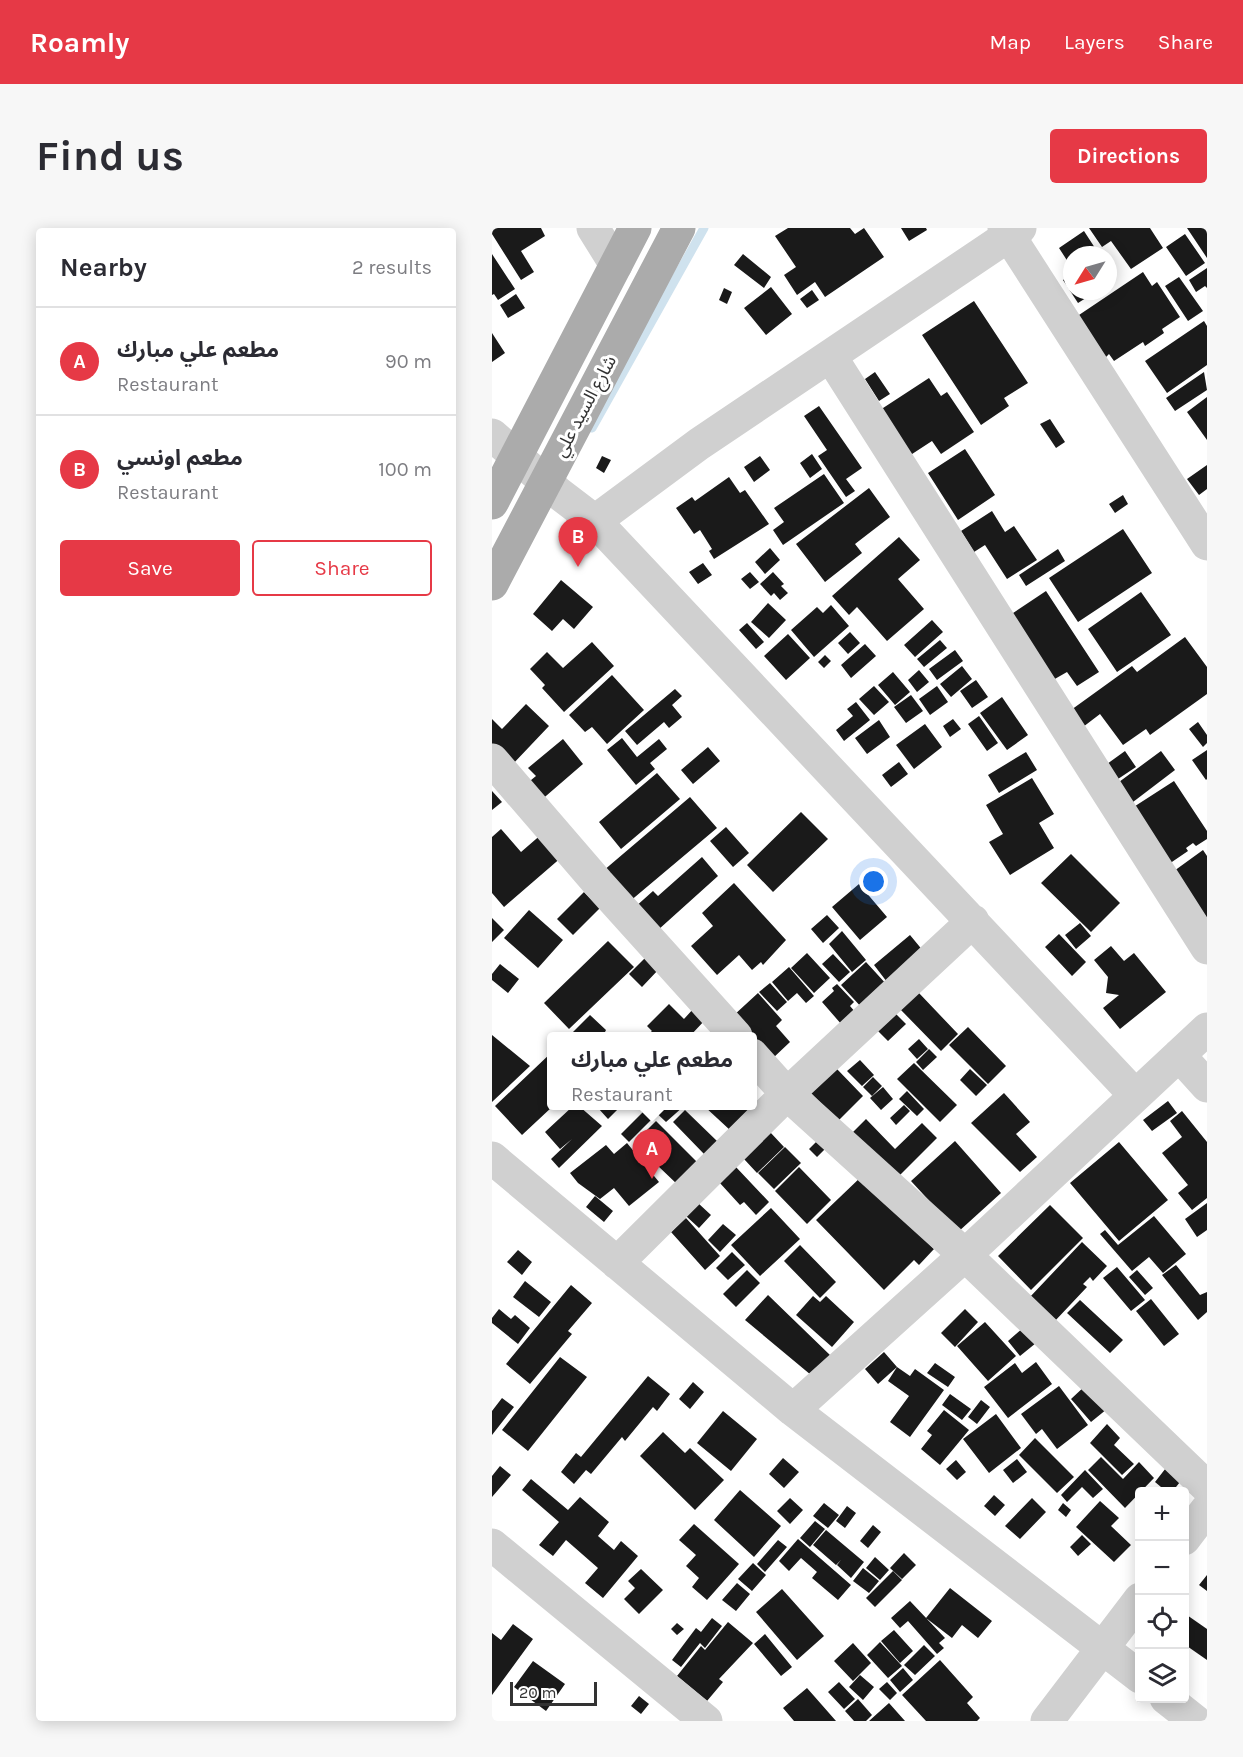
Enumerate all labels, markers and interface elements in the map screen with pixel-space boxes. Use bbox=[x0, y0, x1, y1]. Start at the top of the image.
text: Roamly bbox=[30, 26, 129, 59]
text: Map bbox=[989, 30, 1031, 54]
text: Layers bbox=[1064, 30, 1125, 54]
text: Share bbox=[1158, 30, 1213, 54]
button: Directions bbox=[1050, 129, 1207, 183]
text: Find us bbox=[36, 131, 184, 181]
north arrow bbox=[1063, 246, 1117, 300]
text: Nearby bbox=[60, 252, 147, 283]
text: 2 results bbox=[352, 256, 432, 279]
text: مطعم علي مبارك bbox=[117, 337, 279, 363]
text: A bbox=[73, 350, 86, 373]
text: 90 m bbox=[385, 350, 432, 373]
street label: شارع السيد علي bbox=[549, 351, 624, 462]
text: Restaurant bbox=[117, 373, 219, 396]
text: مطعم اونسي bbox=[117, 445, 243, 471]
text: B bbox=[73, 458, 86, 481]
text: 100 m bbox=[378, 458, 432, 481]
text: Restaurant bbox=[117, 481, 219, 504]
pin: B bbox=[558, 518, 598, 567]
button: Save bbox=[60, 540, 240, 596]
button: Share bbox=[252, 540, 432, 596]
your location bbox=[859, 867, 888, 896]
popup bbox=[547, 1032, 757, 1110]
text: مطعم علي مبارك bbox=[571, 1047, 733, 1073]
text: Restaurant bbox=[571, 1083, 673, 1106]
pin: A bbox=[632, 1130, 672, 1179]
map controls bbox=[1135, 1487, 1189, 1703]
button: + bbox=[1135, 1487, 1189, 1541]
button: − bbox=[1135, 1541, 1189, 1595]
button: locate bbox=[1135, 1595, 1189, 1649]
button: layers bbox=[1135, 1649, 1189, 1703]
scale bar bbox=[510, 1679, 597, 1706]
text: 20 m bbox=[519, 1683, 557, 1702]

